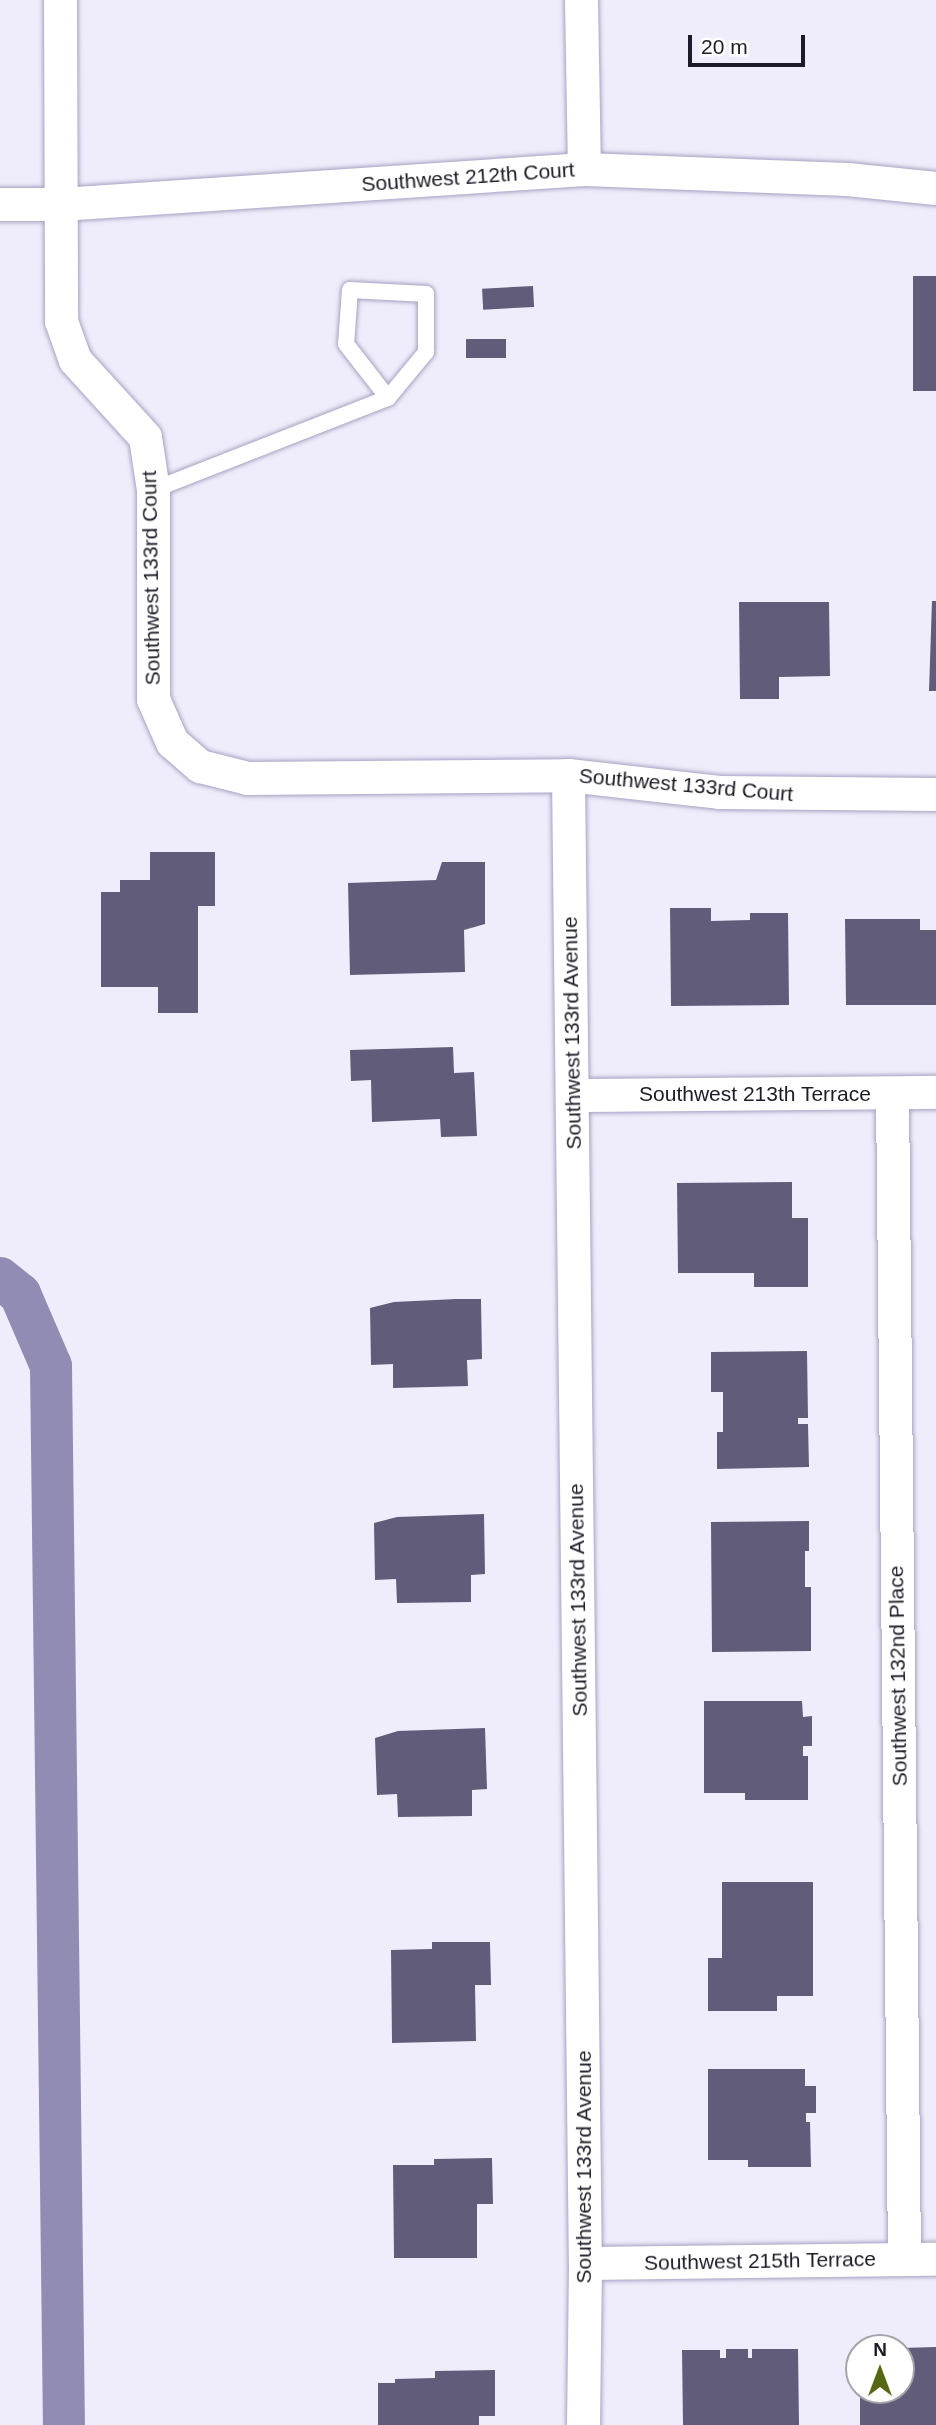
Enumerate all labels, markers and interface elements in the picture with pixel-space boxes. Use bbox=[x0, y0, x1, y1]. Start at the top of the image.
scale bar bbox=[691, 21, 808, 65]
text: 20 m bbox=[701, 35, 748, 58]
street label: Southwest 212th Court bbox=[361, 157, 575, 197]
street label: Southwest 133rd Court bbox=[137, 470, 165, 686]
street label: Southwest 133rd Court bbox=[578, 763, 794, 807]
street label: Southwest 133rd Avenue bbox=[557, 916, 587, 1150]
street label: Southwest 213th Terrace bbox=[639, 1081, 871, 1107]
street label: Southwest 133rd Avenue bbox=[563, 1483, 593, 1717]
street label: Southwest 132nd Place bbox=[883, 1565, 913, 1787]
street label: Southwest 133rd Avenue bbox=[571, 2050, 597, 2284]
street label: Southwest 215th Terrace bbox=[644, 2246, 876, 2276]
north arrow bbox=[845, 2334, 915, 2404]
text: N bbox=[873, 2339, 887, 2360]

